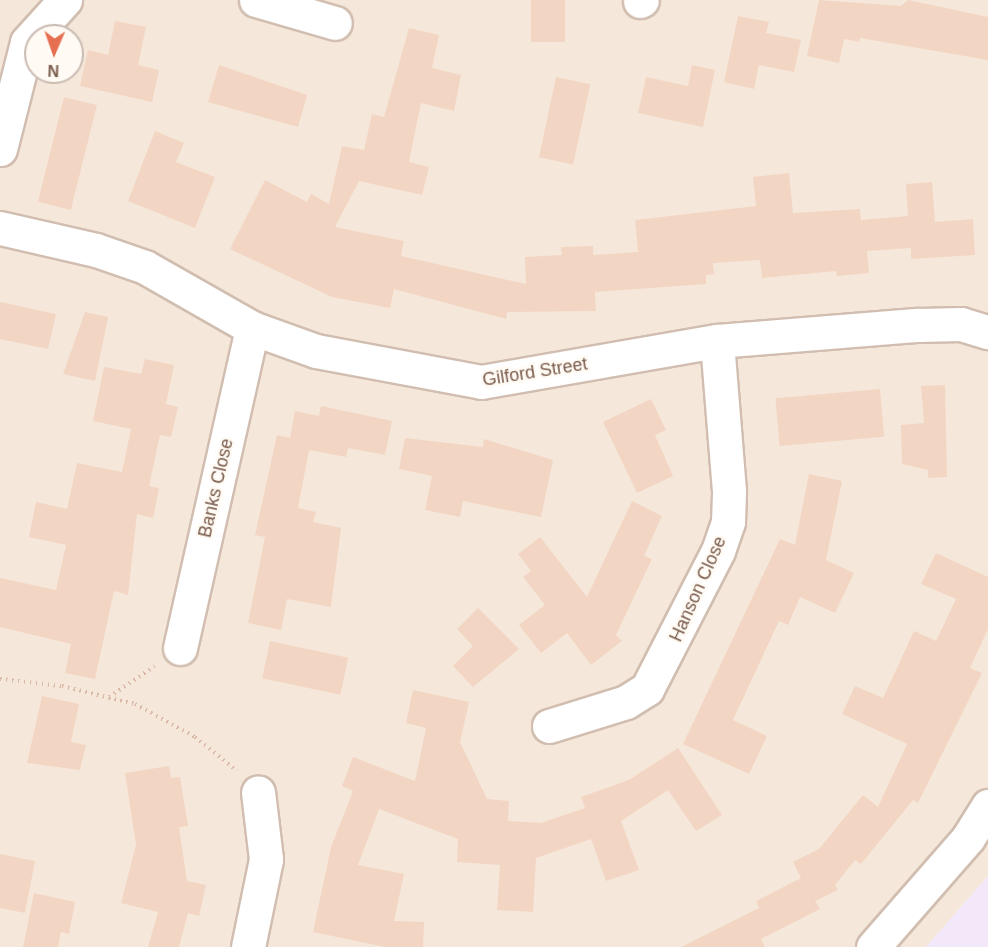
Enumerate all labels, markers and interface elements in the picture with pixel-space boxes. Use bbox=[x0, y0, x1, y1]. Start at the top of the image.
north arrow bbox=[24, 24, 84, 84]
text: N bbox=[47, 62, 59, 79]
street label: Gilford Street bbox=[481, 353, 589, 391]
street label: Banks Close bbox=[194, 436, 238, 540]
street label: Hanson Close bbox=[665, 533, 731, 645]

